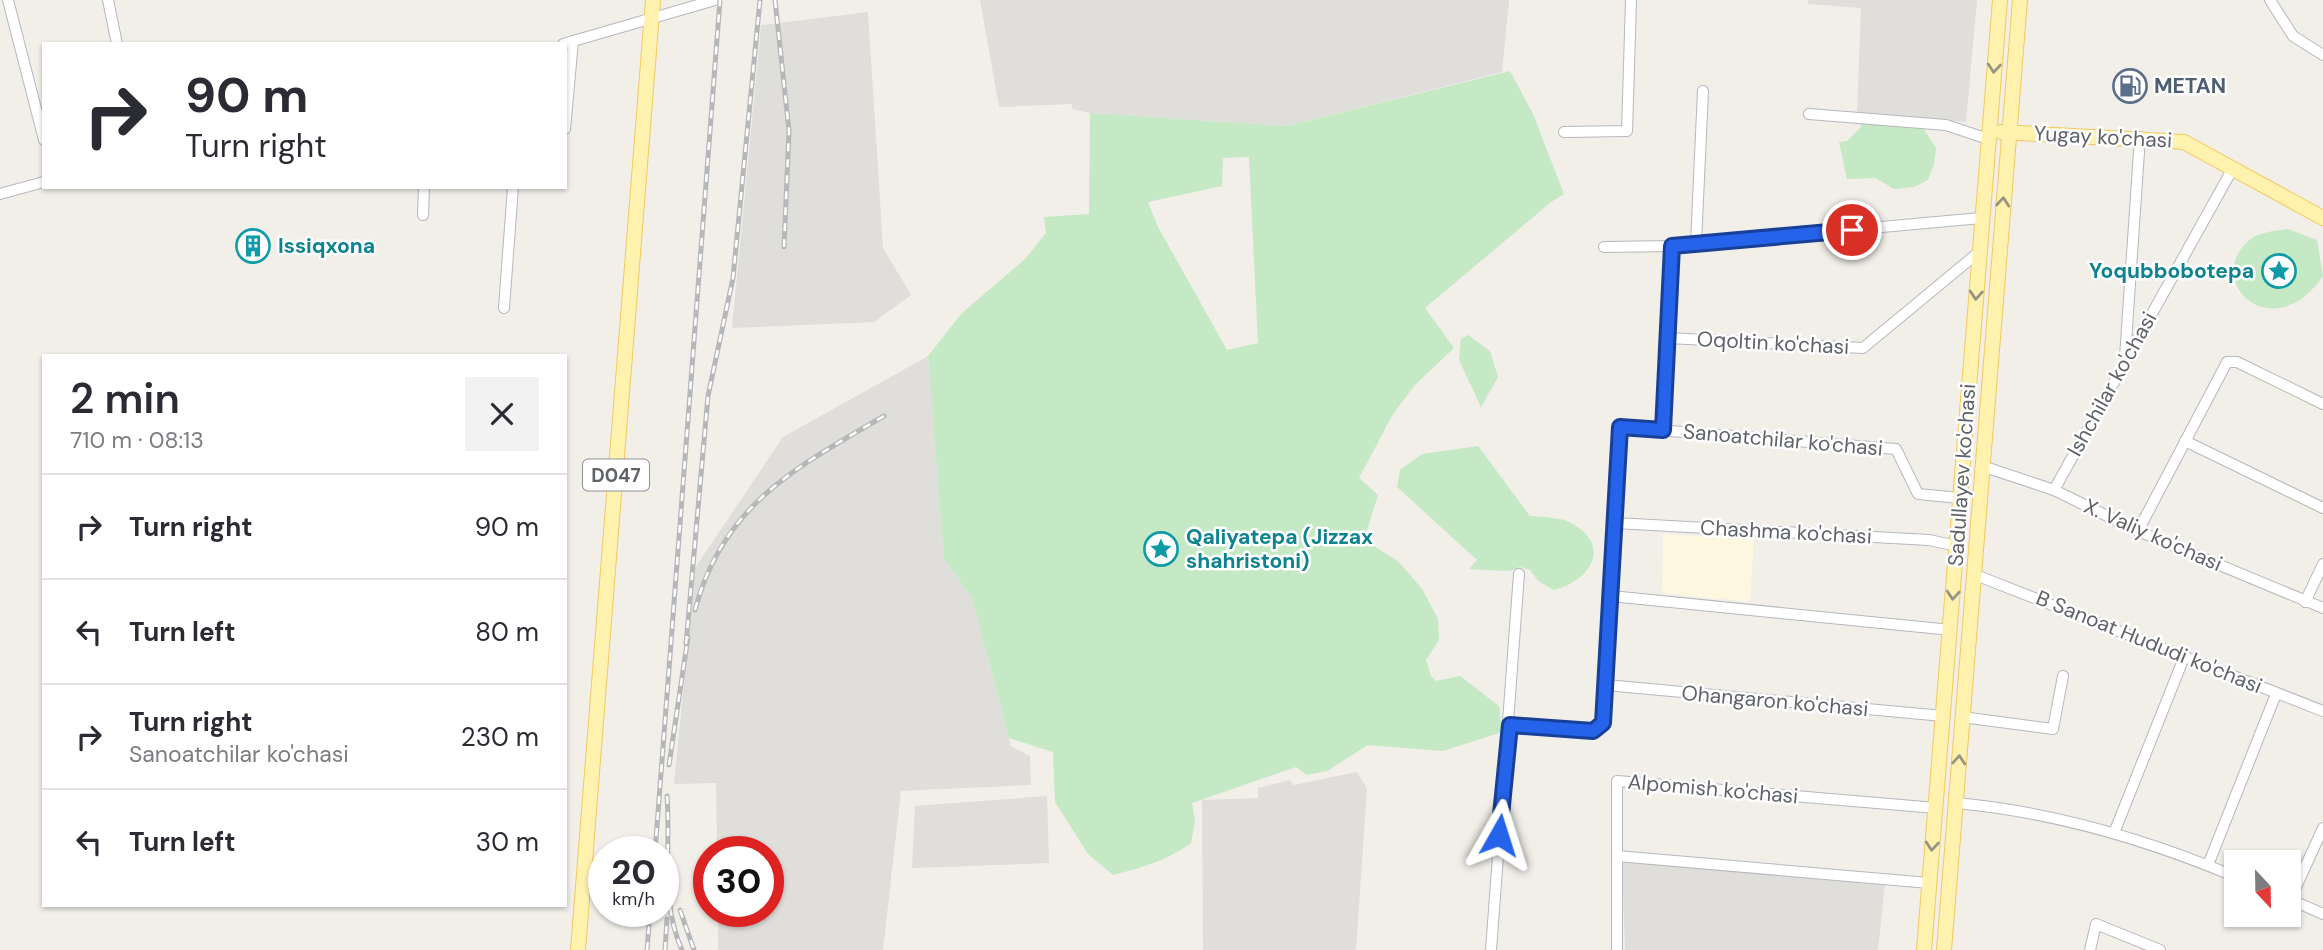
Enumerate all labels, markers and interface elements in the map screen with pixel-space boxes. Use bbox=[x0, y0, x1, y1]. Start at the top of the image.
text: 90 m bbox=[185, 63, 308, 127]
one-way arrow bbox=[1987, 63, 2002, 74]
fuel station icon: METAN bbox=[2111, 67, 2149, 105]
icon: right bbox=[70, 70, 161, 161]
place label: METAN bbox=[2154, 72, 2226, 100]
street label: Yugay ko'chasi bbox=[2033, 119, 2173, 155]
text: Turn right bbox=[185, 125, 327, 167]
one-way arrow bbox=[1995, 196, 2010, 207]
pin bbox=[1822, 200, 1882, 260]
icon: arrive bbox=[1833, 211, 1871, 249]
building icon: Issiqxona bbox=[234, 227, 272, 265]
place label: Issiqxona bbox=[278, 232, 375, 260]
place icon: Yoqubbobotepa bbox=[2260, 252, 2298, 290]
place label: Yoqubbobotepa bbox=[2089, 257, 2254, 285]
one-way arrow bbox=[1969, 290, 1984, 301]
street label: Ishchilar ko'chasi bbox=[2061, 307, 2163, 461]
street label: Oqoltin ko'chasi bbox=[1696, 325, 1850, 361]
text: 2 min bbox=[70, 371, 180, 426]
button: close bbox=[465, 377, 539, 451]
street label: Sadullayev ko'chasi bbox=[1942, 383, 1982, 567]
street label: Sanoatchilar ko'chasi bbox=[1682, 417, 1884, 463]
text: 710 m · 08:13 bbox=[70, 425, 204, 455]
road number: D047 bbox=[583, 460, 649, 490]
street label: X. Valiy ko'chasi bbox=[2079, 492, 2227, 578]
icon: right bbox=[70, 508, 108, 546]
text: Turn right bbox=[129, 510, 253, 544]
text: 90 m bbox=[475, 510, 539, 544]
street label: Chashma ko'chasi bbox=[1699, 514, 1873, 550]
place label: Qaliyatepa (Jizzax shahristoni) bbox=[1186, 523, 1373, 575]
place icon: Qaliyatepa (Jizzax shahristoni) bbox=[1142, 530, 1180, 568]
street label: B Sanoat Hududi ko'chasi bbox=[2032, 584, 2266, 700]
one-way arrow bbox=[1946, 590, 1961, 601]
icon: left bbox=[70, 613, 108, 651]
text: Turn left bbox=[129, 615, 236, 649]
text: 80 m bbox=[475, 615, 539, 649]
street label: Ohangaron ko'chasi bbox=[1680, 679, 1870, 723]
text: Turn right bbox=[129, 705, 253, 739]
icon: right bbox=[70, 718, 108, 756]
text: 230 m bbox=[461, 720, 539, 754]
text: Sanoatchilar ko'chasi bbox=[129, 739, 349, 769]
one-way arrow bbox=[1951, 754, 1966, 765]
street label: Alpomish ko'chasi bbox=[1627, 768, 1799, 810]
position arrow bbox=[1462, 798, 1536, 872]
icon: left bbox=[70, 823, 108, 861]
text: Turn left bbox=[129, 825, 236, 859]
text: 30 m bbox=[476, 825, 539, 859]
speed limit sign: 30 bbox=[693, 836, 784, 927]
one-way arrow bbox=[1925, 841, 1940, 852]
text: 20 bbox=[611, 849, 656, 895]
north arrow bbox=[2224, 850, 2301, 928]
map controls bbox=[2224, 850, 2301, 927]
text: km/h bbox=[612, 887, 655, 911]

